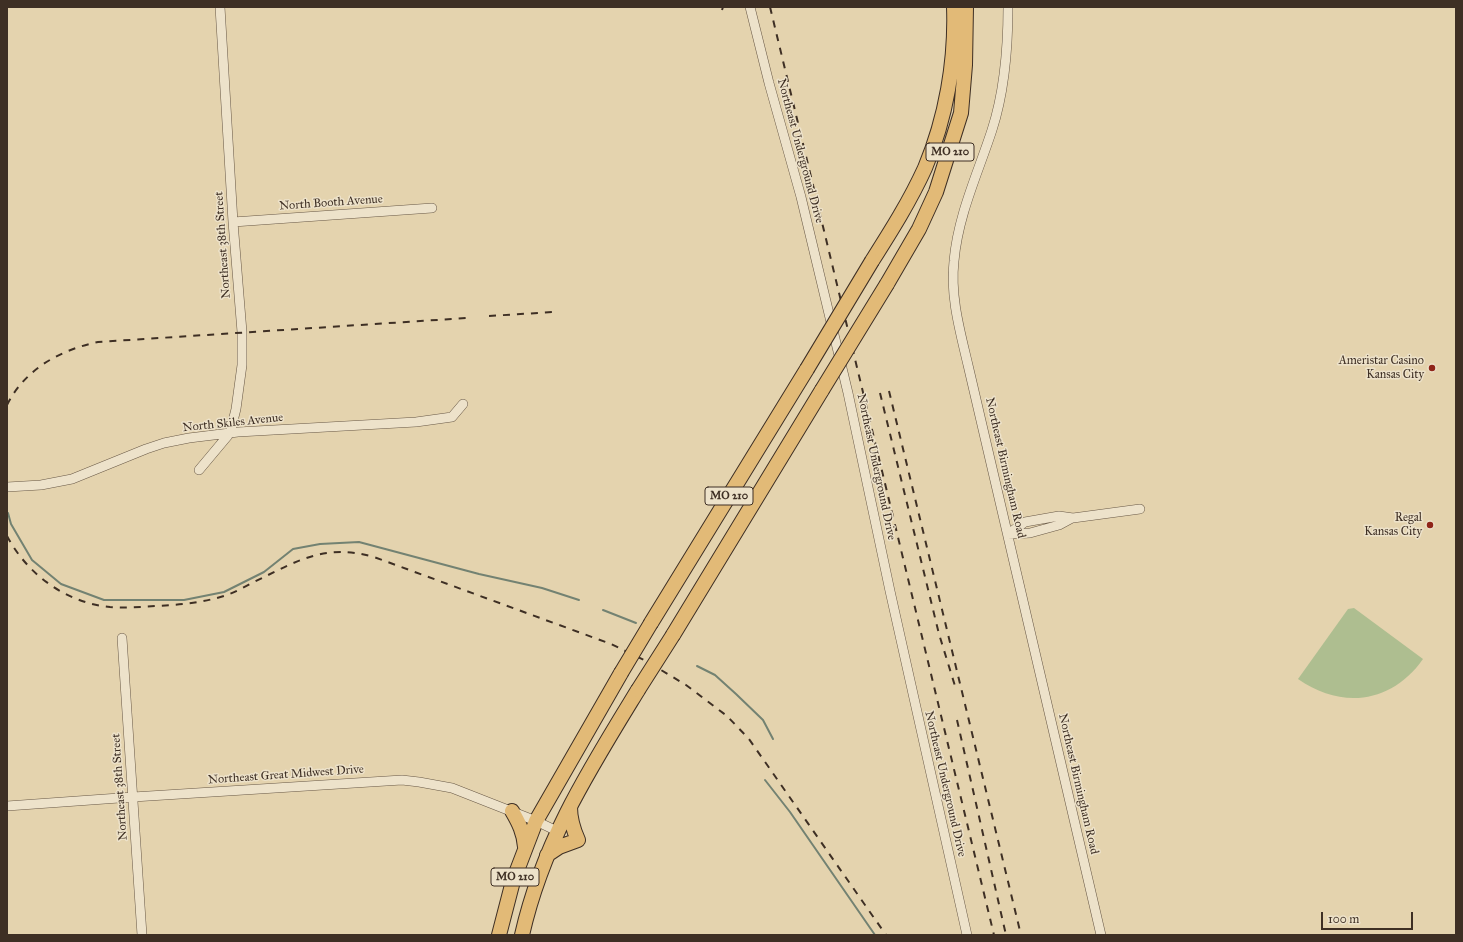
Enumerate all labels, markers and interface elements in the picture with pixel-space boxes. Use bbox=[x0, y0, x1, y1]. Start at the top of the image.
street label: Northeast Underground Drive bbox=[774, 77, 826, 225]
road number: MO 210 bbox=[926, 143, 974, 161]
street label: Northeast 38th Street bbox=[212, 191, 234, 299]
street label: North Booth Avenue bbox=[279, 192, 383, 214]
place label: Ameristar Casino Kansas City bbox=[1339, 354, 1424, 382]
marker: Ameristar Casino Kansas City bbox=[1427, 363, 1437, 373]
street label: Northeast Underground Drive bbox=[853, 392, 899, 542]
street label: Northeast Birmingham Road bbox=[982, 396, 1028, 540]
street label: North Skiles Avenue bbox=[182, 411, 284, 435]
road number: MO 210 bbox=[705, 487, 753, 505]
place label: Regal Kansas City bbox=[1364, 511, 1422, 539]
marker: Regal Kansas City bbox=[1425, 520, 1435, 530]
street label: Northeast Underground Drive bbox=[921, 710, 969, 858]
street label: Northeast Birmingham Road bbox=[1055, 712, 1101, 856]
street label: Northeast 38th Street bbox=[109, 733, 131, 841]
street label: Northeast Great Midwest Drive bbox=[208, 762, 364, 788]
road number: MO 210 bbox=[491, 868, 539, 886]
scale bar bbox=[1323, 904, 1415, 930]
text: 100 m bbox=[1328, 912, 1359, 926]

